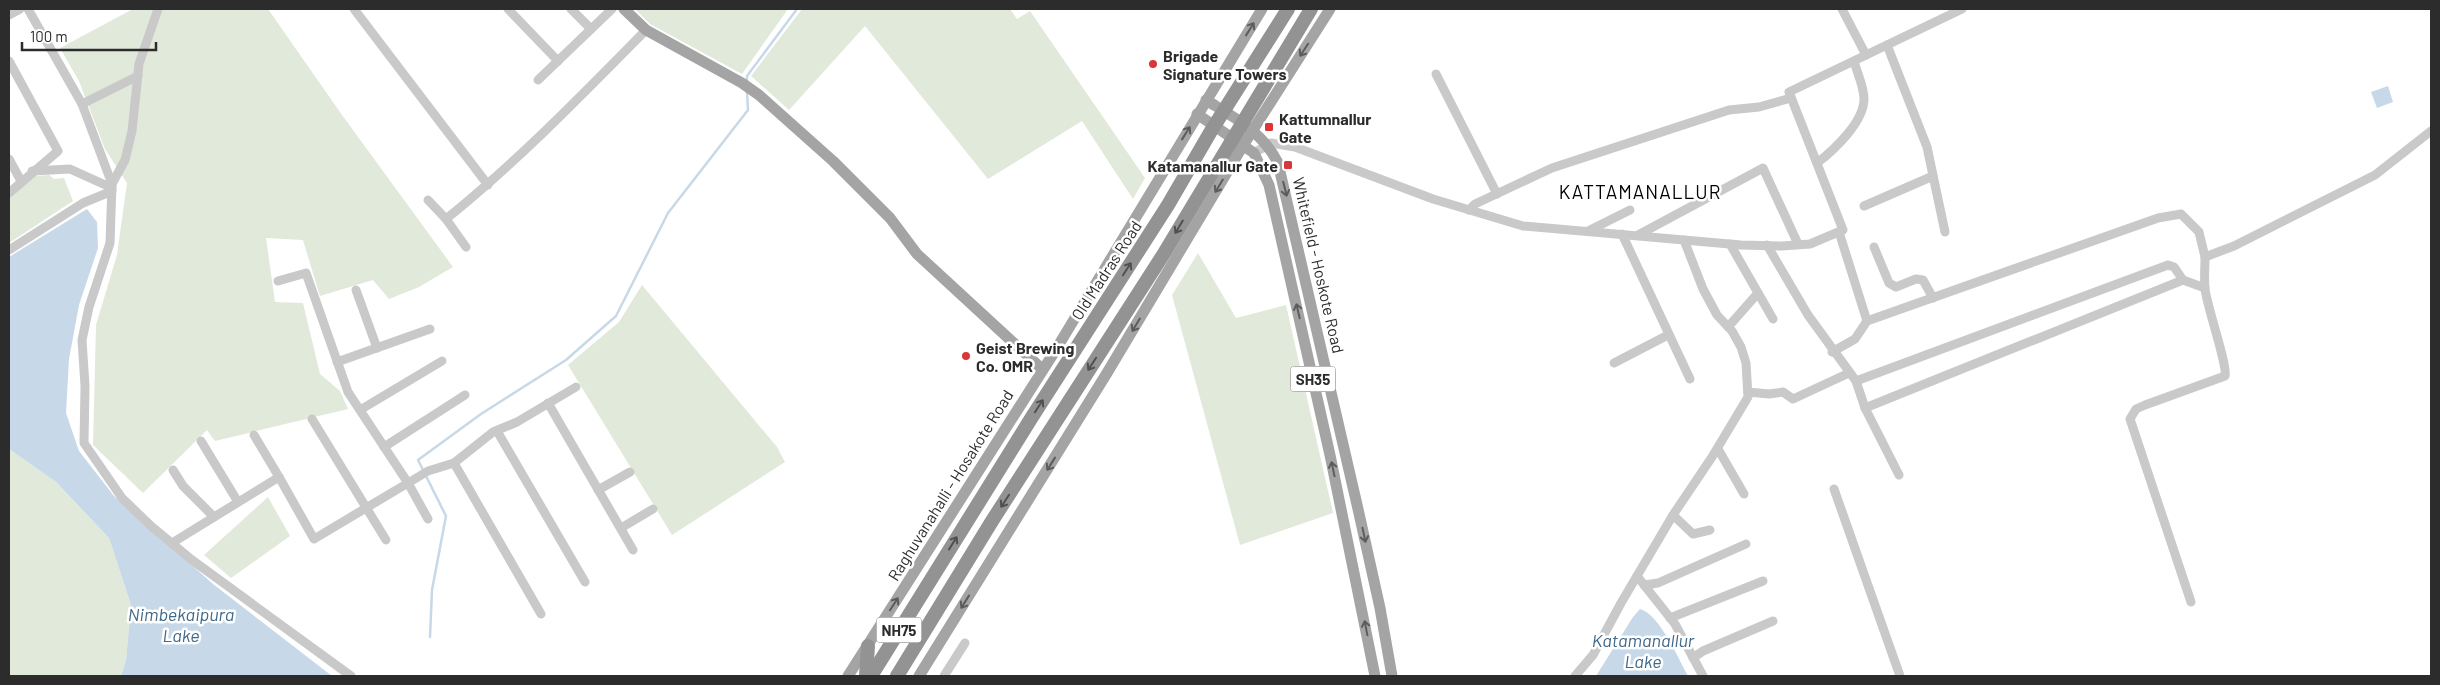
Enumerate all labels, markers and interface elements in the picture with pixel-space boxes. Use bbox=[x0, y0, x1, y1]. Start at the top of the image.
scale bar bbox=[22, 20, 156, 52]
one-way arrow bbox=[1245, 22, 1255, 36]
text: 100 m bbox=[30, 27, 68, 45]
one-way arrow bbox=[1298, 42, 1308, 56]
place label: Brigade Signature Towers bbox=[1163, 46, 1286, 83]
marker: Brigade Signature Towers bbox=[1147, 58, 1159, 70]
place label: Kattumnallur Gate bbox=[1279, 109, 1371, 146]
marker: Kattumnallur Gate bbox=[1263, 121, 1275, 133]
one-way arrow bbox=[1181, 127, 1191, 141]
place label: Katamanallur Gate bbox=[1148, 156, 1278, 175]
marker: Katamanallur Gate bbox=[1282, 159, 1294, 171]
street label: Whitefield - Hoskote Road bbox=[1289, 175, 1349, 355]
one-way arrow bbox=[1214, 179, 1224, 193]
one-way arrow bbox=[1281, 180, 1290, 196]
district label: KATTAMANALLUR bbox=[1559, 180, 1721, 203]
street label: Old Madras Road bbox=[1067, 217, 1145, 323]
one-way arrow bbox=[1174, 219, 1184, 234]
one-way arrow bbox=[1122, 262, 1133, 276]
one-way arrow bbox=[1293, 303, 1302, 319]
one-way arrow bbox=[1130, 318, 1140, 332]
place label: Geist Brewing Co. OMR bbox=[976, 338, 1074, 375]
marker: Geist Brewing Co. OMR bbox=[960, 350, 972, 362]
one-way arrow bbox=[1087, 357, 1097, 371]
road number: SH35 bbox=[1290, 366, 1336, 392]
street label: Raghuvanahalli - Hosakote Road bbox=[883, 386, 1017, 584]
one-way arrow bbox=[1035, 399, 1045, 413]
one-way arrow bbox=[1045, 456, 1055, 470]
one-way arrow bbox=[1328, 462, 1337, 478]
one-way arrow bbox=[1000, 494, 1010, 508]
one-way arrow bbox=[1360, 526, 1369, 542]
one-way arrow bbox=[948, 537, 958, 551]
one-way arrow bbox=[960, 595, 970, 609]
one-way arrow bbox=[889, 598, 899, 612]
water label: Nimbekaipura Lake bbox=[128, 603, 234, 646]
road number: NH75 bbox=[876, 618, 922, 642]
one-way arrow bbox=[1360, 621, 1370, 637]
water label: Katamanallur Lake bbox=[1592, 629, 1695, 672]

